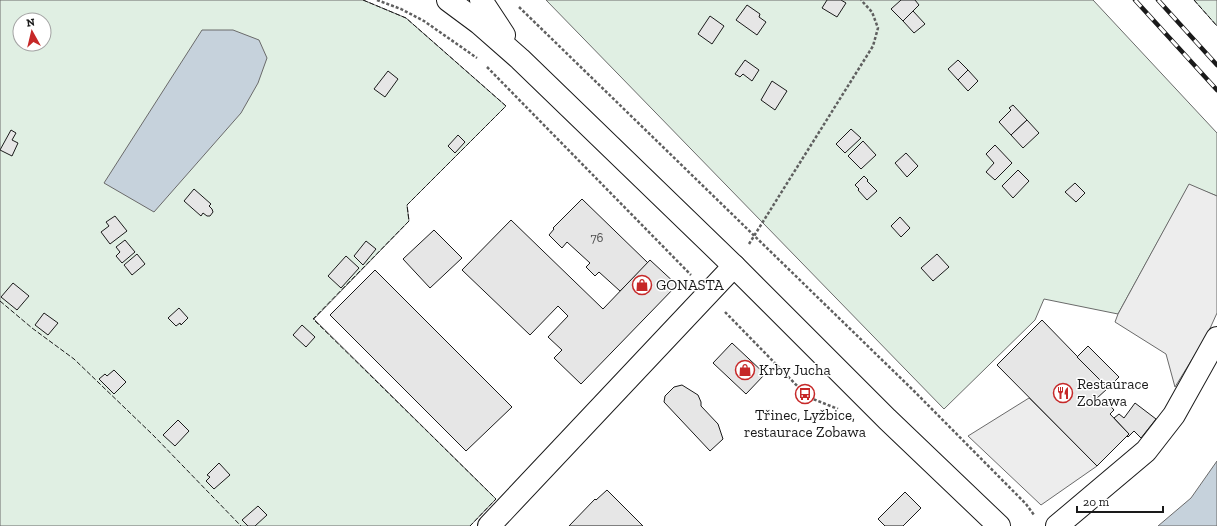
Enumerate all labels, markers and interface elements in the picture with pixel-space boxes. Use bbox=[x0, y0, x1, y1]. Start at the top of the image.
north arrow bbox=[12, 12, 52, 52]
text: N bbox=[26, 15, 36, 30]
house number: 76 bbox=[590, 230, 604, 245]
shop icon: GONASTA bbox=[631, 274, 653, 296]
place label: GONASTA bbox=[656, 276, 724, 294]
shop icon: Krby Jucha bbox=[734, 359, 756, 381]
place label: Krby Jucha bbox=[759, 361, 831, 379]
place label: Restaurace Zobawa bbox=[1077, 375, 1148, 410]
restaurant icon: Restaurace Zobawa bbox=[1052, 382, 1074, 404]
bus stop icon: Třinec, Lyžbice, restaurace Zobawa bbox=[794, 383, 816, 405]
place label: Třinec, Lyžbice, restaurace Zobawa bbox=[744, 406, 866, 441]
scale bar bbox=[1077, 488, 1163, 514]
text: 20 m bbox=[1083, 495, 1110, 509]

